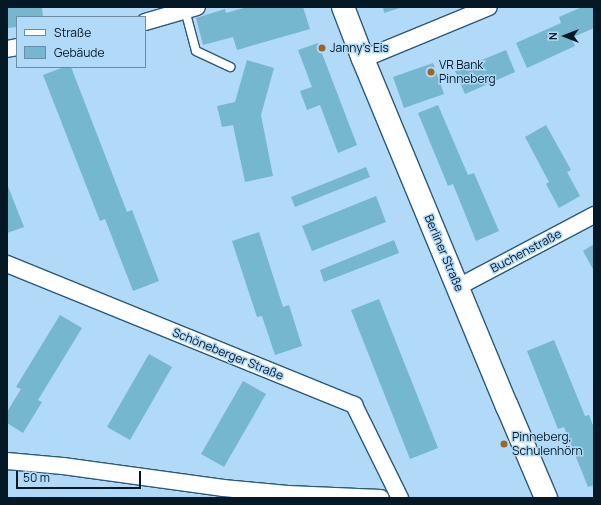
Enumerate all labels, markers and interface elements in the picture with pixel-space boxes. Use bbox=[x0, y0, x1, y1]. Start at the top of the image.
legend bbox=[16, 16, 146, 68]
north arrow bbox=[545, 16, 585, 56]
text: Straße bbox=[54, 24, 91, 41]
text: N bbox=[545, 32, 560, 40]
place label: Janny's Eis bbox=[330, 41, 389, 55]
marker: Janny's Eis bbox=[317, 43, 327, 53]
text: Gebäude bbox=[54, 44, 105, 61]
place label: VR Bank Pinneberg bbox=[439, 58, 496, 86]
marker: VR Bank Pinneberg bbox=[426, 67, 436, 77]
street label: Berliner Straße bbox=[421, 212, 467, 294]
street label: Buchenstraße bbox=[488, 226, 564, 276]
street label: Schöneberger Straße bbox=[170, 325, 286, 383]
place label: Pinneberg, Schulenhörn bbox=[512, 430, 583, 458]
marker: Pinneberg, Schulenhörn bbox=[499, 439, 509, 449]
scale bar bbox=[18, 463, 143, 489]
text: 50 m bbox=[23, 469, 50, 486]

